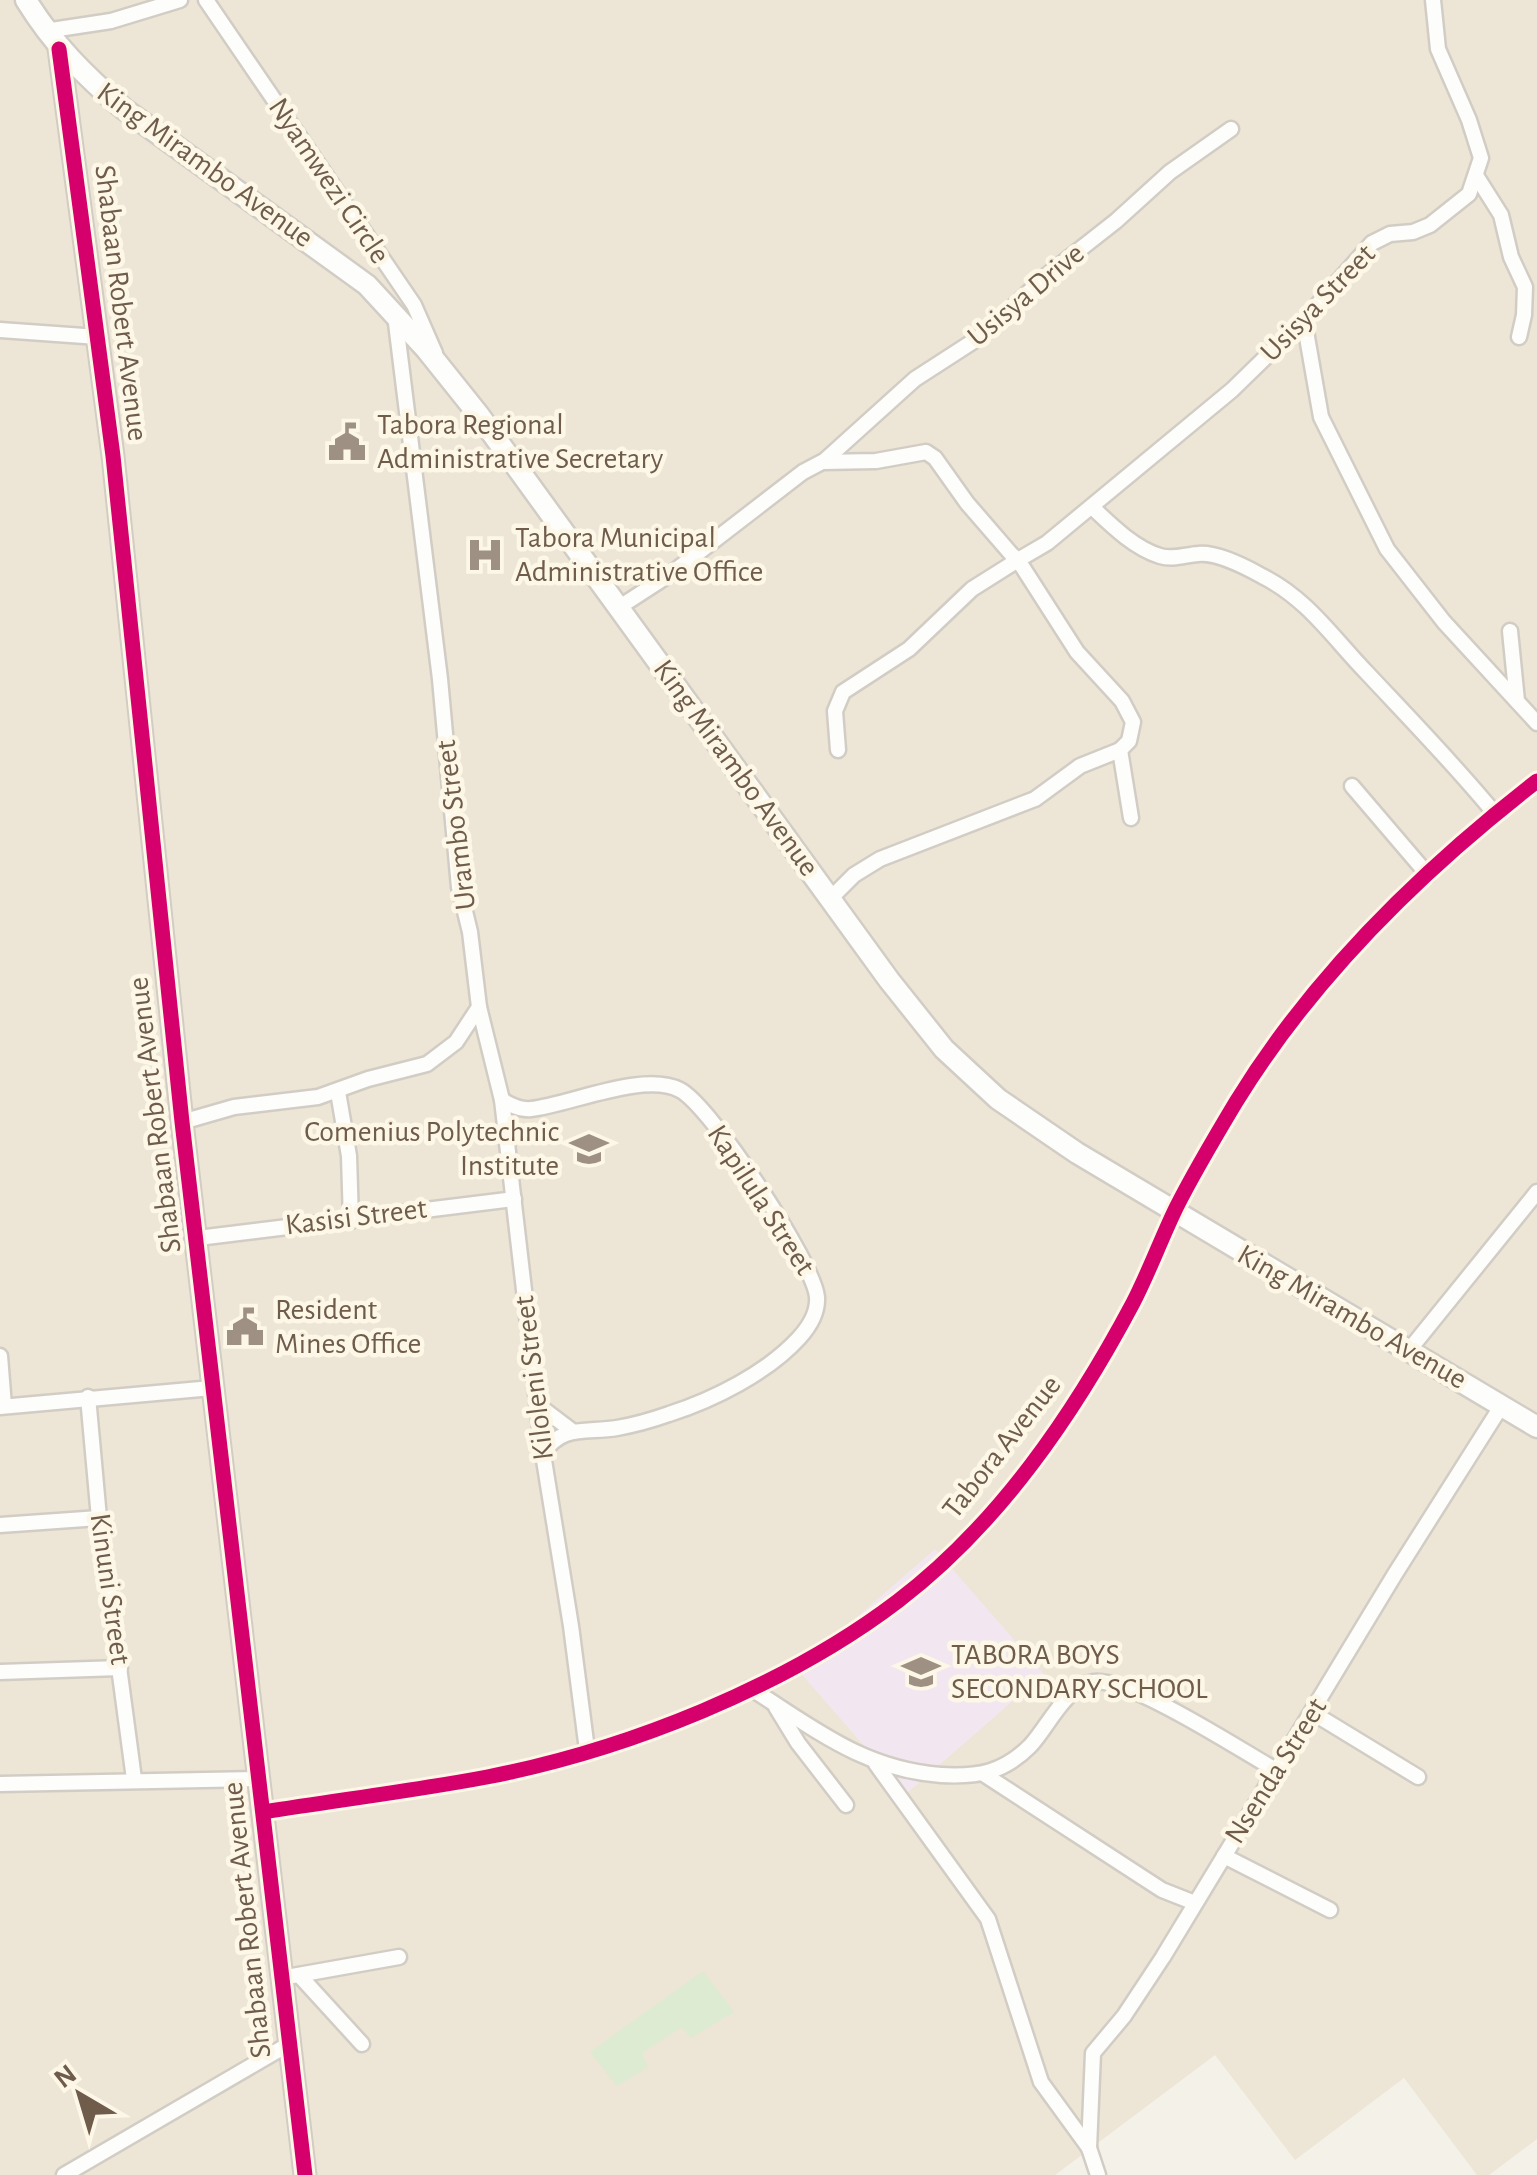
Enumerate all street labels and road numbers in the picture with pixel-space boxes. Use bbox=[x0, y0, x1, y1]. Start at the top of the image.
street label: King Mirambo Avenue bbox=[91, 77, 319, 253]
street label: Nyamwezi Circle bbox=[263, 93, 395, 269]
street label: Shabaan Robert Avenue bbox=[89, 163, 153, 443]
street label: Usisya Drive bbox=[962, 238, 1090, 352]
street label: Usisya Street bbox=[1255, 238, 1381, 367]
street label: King Mirambo Avenue bbox=[648, 654, 824, 882]
street label: Urambo Street bbox=[431, 738, 481, 912]
street label: Shabaan Robert Avenue bbox=[123, 975, 187, 1255]
street label: Kapilula Street bbox=[702, 1120, 821, 1281]
street label: Kasisi Street bbox=[284, 1193, 429, 1241]
street label: King Mirambo Avenue bbox=[1232, 1239, 1472, 1395]
street label: Kiloleni Street bbox=[509, 1294, 559, 1462]
street label: Tabora Avenue bbox=[937, 1370, 1067, 1524]
street label: Kinuni Street bbox=[85, 1511, 136, 1667]
street label: Nsenda Street bbox=[1219, 1693, 1333, 1849]
street label: Shabaan Robert Avenue bbox=[218, 1780, 276, 2060]

